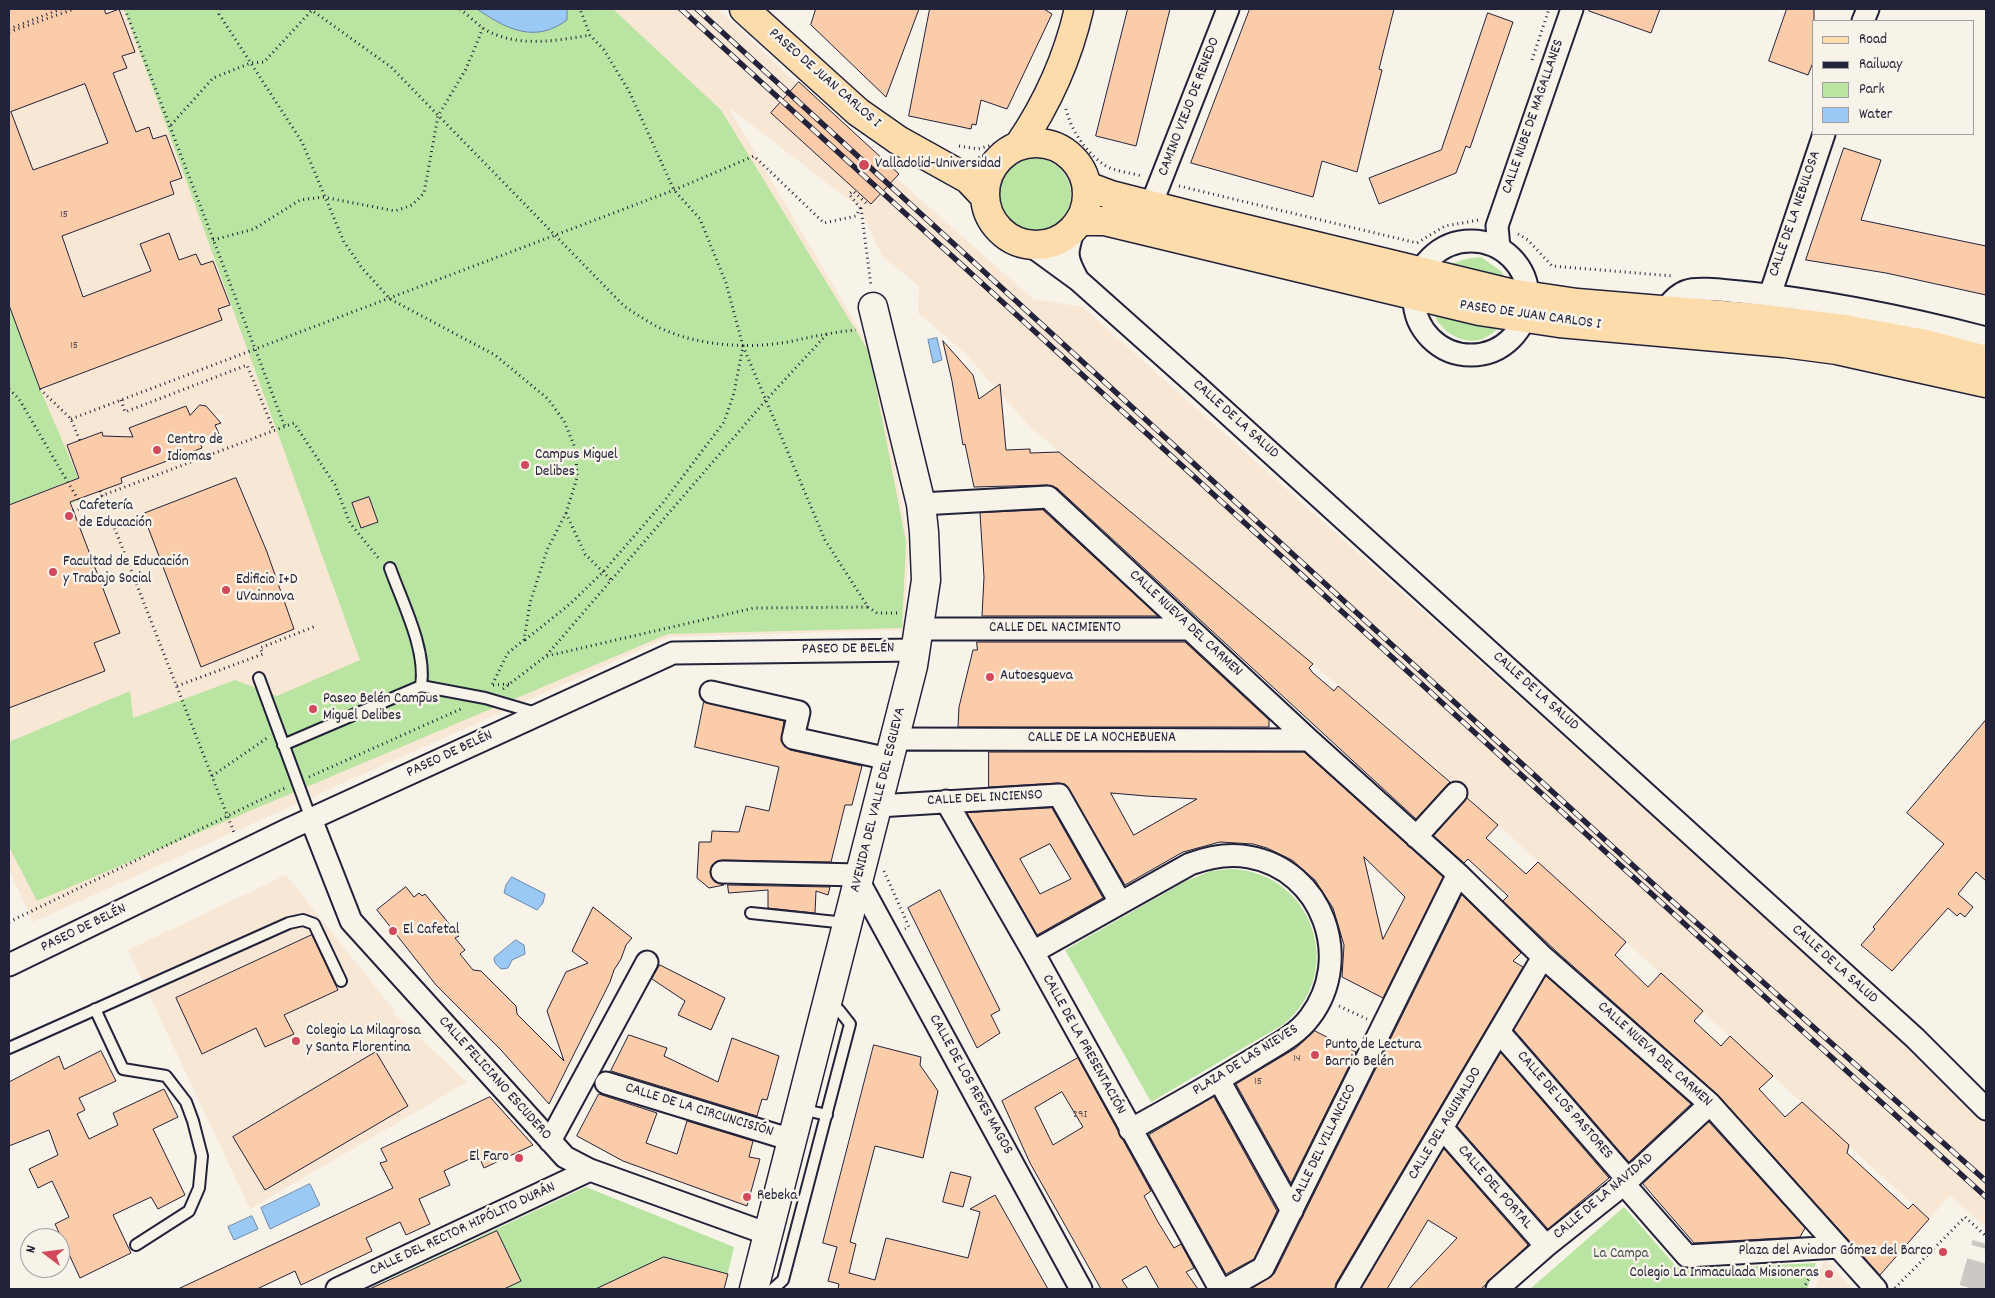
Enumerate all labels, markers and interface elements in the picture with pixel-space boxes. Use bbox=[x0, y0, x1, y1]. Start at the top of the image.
legend bbox=[1812, 20, 1975, 135]
street label: PASEO DE JUAN CARLOS I bbox=[764, 25, 884, 133]
text: Road bbox=[1859, 29, 1887, 51]
street label: CAMINO VIEJO DE RENEDO bbox=[1155, 35, 1225, 179]
street label: CALLE NUBE DE MAGALLANES bbox=[1499, 37, 1569, 197]
text: Railway bbox=[1859, 54, 1902, 76]
text: Park bbox=[1859, 79, 1885, 101]
text: Water bbox=[1859, 104, 1892, 126]
street label: CALLE DE LA NEBULOSA bbox=[1766, 149, 1826, 279]
place label: Valladolid-Universidad bbox=[875, 156, 1001, 174]
marker: Valladolid-Universidad bbox=[857, 158, 871, 172]
house number: 15 bbox=[60, 208, 68, 222]
street label: PASEO DE JUAN CARLOS I bbox=[1458, 297, 1602, 335]
house number: 15 bbox=[70, 339, 78, 353]
street label: CALLE DE LA SALUD bbox=[1188, 377, 1282, 463]
place label: Centro de Idiomas bbox=[167, 432, 223, 467]
marker: Centro de Idiomas bbox=[151, 444, 163, 456]
place label: Campus Miguel Delibes bbox=[535, 447, 618, 482]
marker: Campus Miguel Delibes bbox=[519, 459, 531, 471]
place label: Cafetería de Educación bbox=[79, 498, 152, 533]
marker: Cafetería de Educación bbox=[63, 510, 75, 522]
place label: Facultad de Educación y Trabajo Social bbox=[63, 554, 189, 589]
marker: Facultad de Educación y Trabajo Social bbox=[47, 566, 59, 578]
street label: CALLE NUEVA DEL CARMEN bbox=[1125, 567, 1245, 681]
place label: Edificio I+D UVainnova bbox=[236, 572, 298, 607]
marker: Edificio I+D UVainnova bbox=[220, 584, 232, 596]
street label: CALLE DEL NACIMIENTO bbox=[989, 620, 1121, 638]
street label: PASEO DE BELÉN bbox=[801, 640, 895, 660]
street label: CALLE DE LA SALUD bbox=[1488, 649, 1582, 735]
place label: Autoesgueva bbox=[1000, 668, 1073, 686]
marker: Autoesgueva bbox=[984, 671, 996, 683]
place label: Paseo Belén Campus Miguel Delibes bbox=[323, 691, 438, 726]
marker: Paseo Belén Campus Miguel Delibes bbox=[307, 703, 319, 715]
street label: AVENIDA DEL VALLE DEL ESGUEVA bbox=[847, 706, 911, 894]
street label: PASEO DE BELÉN bbox=[404, 727, 496, 783]
street label: CALLE DE LA NOCHEBUENA bbox=[1028, 730, 1176, 748]
street label: CALLE DEL INCIENSO bbox=[927, 787, 1043, 811]
street label: PASEO DE BELÉN bbox=[38, 901, 130, 957]
place label: El Cafetal bbox=[403, 922, 459, 940]
street label: CALLE DE LA SALUD bbox=[1787, 922, 1881, 1008]
marker: El Cafetal bbox=[387, 925, 399, 937]
street label: CALLE DE LA PRESENTACIÓN bbox=[1037, 972, 1129, 1118]
street label: CALLE NUEVA DEL CARMEN bbox=[1593, 999, 1715, 1111]
street label: CALLE DE LOS REYES MAGOS bbox=[924, 1012, 1016, 1158]
street label: CALLE FELICIANO ESCUDERO bbox=[434, 1013, 554, 1145]
street label: PLAZA DE LAS NIEVES bbox=[1190, 1021, 1302, 1101]
place label: Colegio La Milagrosa y Santa Florentina bbox=[306, 1023, 421, 1058]
marker: Colegio La Milagrosa y Santa Florentina bbox=[290, 1035, 302, 1047]
place label: Punto de Lectura Barrio Belén bbox=[1325, 1037, 1421, 1072]
street label: CALLE DE LOS PASTORES bbox=[1512, 1048, 1616, 1164]
marker: Punto de Lectura Barrio Belén bbox=[1309, 1049, 1321, 1061]
house number: 14 bbox=[1293, 1052, 1301, 1066]
street label: CALLE DEL AGUINALDO bbox=[1405, 1065, 1487, 1183]
house number: 15 bbox=[1254, 1075, 1262, 1089]
street label: CALLE DE LA CIRCUNCISIÓN bbox=[623, 1080, 775, 1142]
street label: CALLE DEL VILLANCICO bbox=[1288, 1082, 1362, 1206]
house number: 29I bbox=[1073, 1108, 1087, 1122]
street label: CALLE DEL PORTAL bbox=[1453, 1142, 1535, 1234]
place label: El Faro bbox=[469, 1149, 509, 1167]
street label: CALLE DE LA NAVIDAD bbox=[1550, 1150, 1658, 1244]
marker: El Faro bbox=[513, 1152, 525, 1164]
street label: CALLE DEL RECTOR HIPÓLITO DURÁN bbox=[367, 1179, 559, 1281]
place label: Rebeka bbox=[757, 1188, 797, 1206]
marker: Rebeka bbox=[741, 1191, 753, 1203]
north arrow bbox=[20, 1228, 70, 1278]
text: N bbox=[21, 1243, 42, 1255]
place label: Plaza del Aviador Gómez del Barco bbox=[1738, 1243, 1933, 1261]
park label: La Campa bbox=[1593, 1246, 1649, 1264]
marker: Plaza del Aviador Gómez del Barco bbox=[1937, 1246, 1949, 1258]
place label: Colegio La Inmaculada Misioneras bbox=[1629, 1265, 1819, 1283]
marker: Colegio La Inmaculada Misioneras bbox=[1823, 1268, 1835, 1280]

